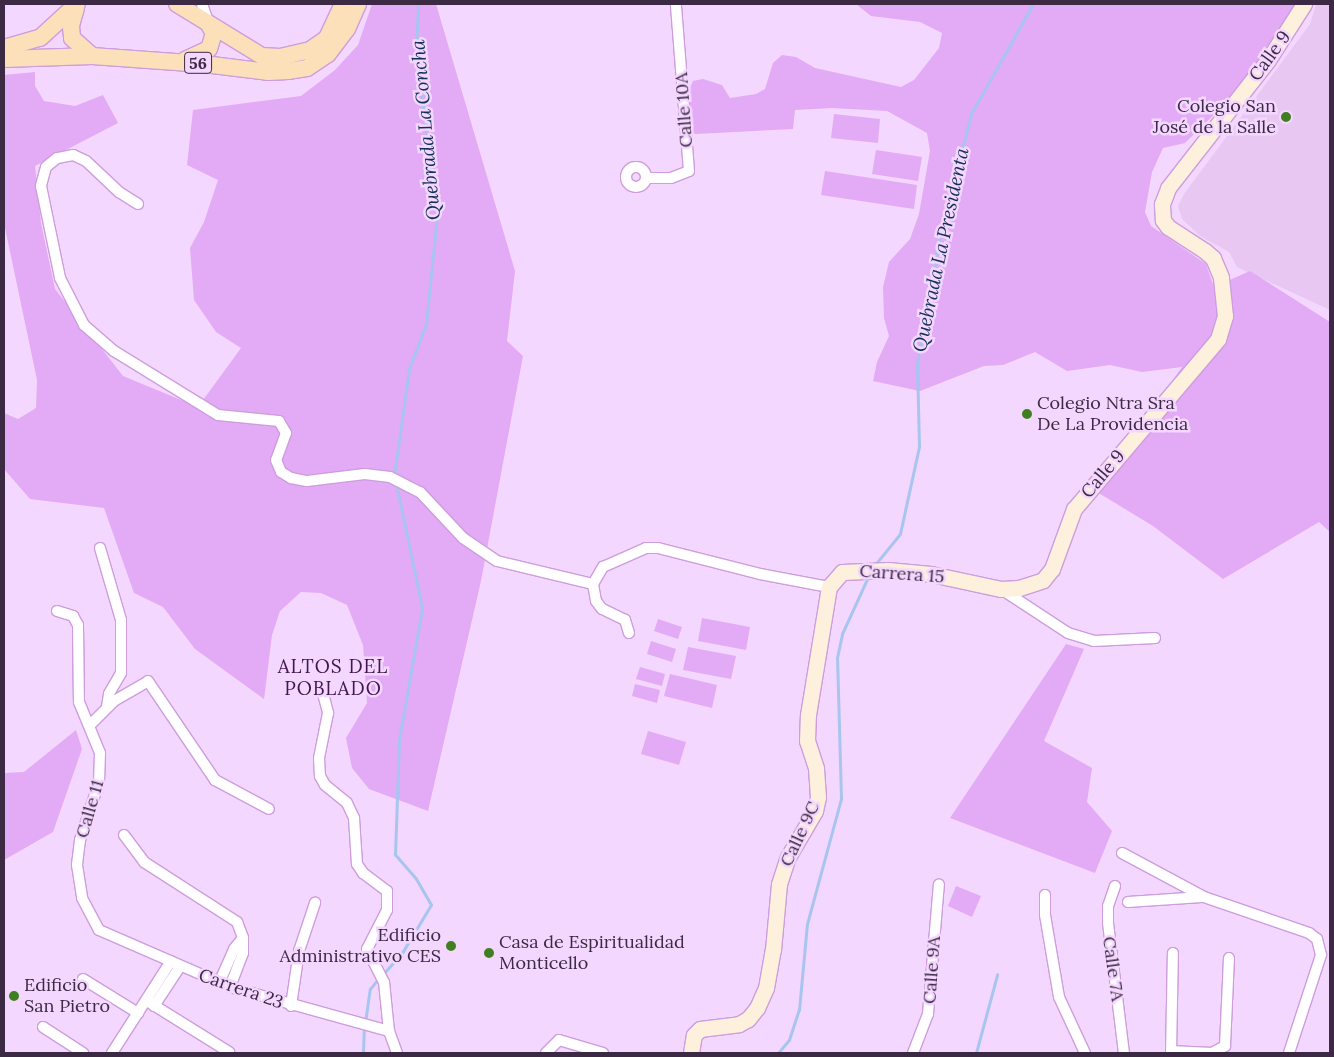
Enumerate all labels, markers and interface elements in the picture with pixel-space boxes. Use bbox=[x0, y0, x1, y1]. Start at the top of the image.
street label: Calle 9 bbox=[1245, 27, 1295, 85]
water label: Quebrada La Concha bbox=[407, 39, 445, 221]
road number: 56 bbox=[183, 49, 213, 76]
street label: Calle 10A bbox=[671, 72, 697, 148]
place label: Colegio San José de la Salle bbox=[1153, 96, 1276, 138]
marker: Colegio San José de la Salle bbox=[1280, 111, 1292, 123]
water label: Quebrada La Presidenta bbox=[908, 146, 974, 354]
place label: Colegio Ntra Sra De La Providencia bbox=[1037, 393, 1188, 436]
marker: Colegio Ntra Sra De La Providencia bbox=[1021, 408, 1033, 420]
street label: Calle 9 bbox=[1077, 445, 1129, 503]
street label: Carrera 15 bbox=[859, 560, 945, 588]
district label: ALTOS DEL POBLADO bbox=[277, 656, 389, 700]
street label: Calle 11 bbox=[71, 778, 109, 840]
street label: Calle 9C bbox=[776, 798, 824, 870]
place label: Edificio Administrativo CES bbox=[279, 925, 441, 968]
place label: Casa de Espiritualidad Monticello bbox=[499, 932, 685, 974]
street label: Calle 9A bbox=[919, 935, 945, 1005]
street label: Calle 7A bbox=[1098, 935, 1128, 1003]
marker: Edificio Administrativo CES bbox=[445, 940, 457, 952]
marker: Casa de Espiritualidad Monticello bbox=[483, 947, 495, 959]
street label: Carrera 23 bbox=[196, 964, 286, 1014]
place label: Edificio San Pietro bbox=[24, 975, 110, 1018]
marker: Edificio San Pietro bbox=[8, 990, 20, 1002]

